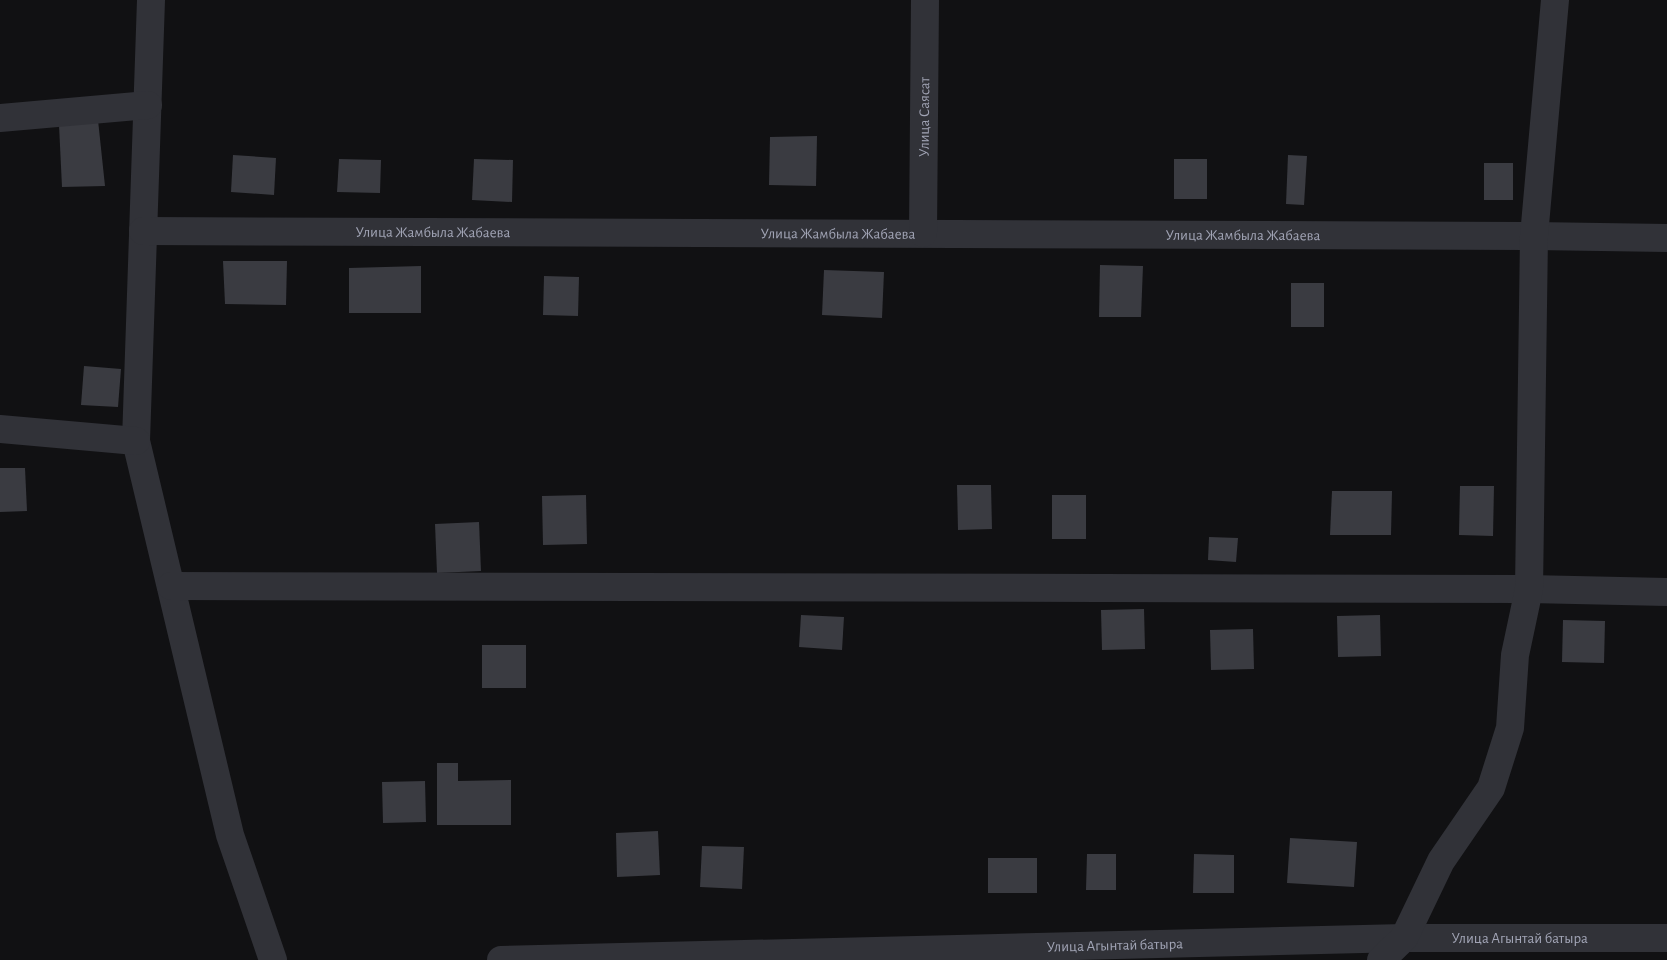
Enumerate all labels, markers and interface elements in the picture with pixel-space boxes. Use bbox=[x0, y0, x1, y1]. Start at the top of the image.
street label: Улица Саясат bbox=[917, 76, 932, 157]
street label: Улица Жамбыла Жабаева bbox=[356, 225, 511, 240]
street label: Улица Жамбыла Жабаева bbox=[761, 226, 916, 242]
street label: Улица Жамбыла Жабаева bbox=[1166, 228, 1321, 243]
street label: Улица Агынтай батыра bbox=[1451, 931, 1588, 946]
street label: Улица Агынтай батыра bbox=[1046, 936, 1183, 955]

